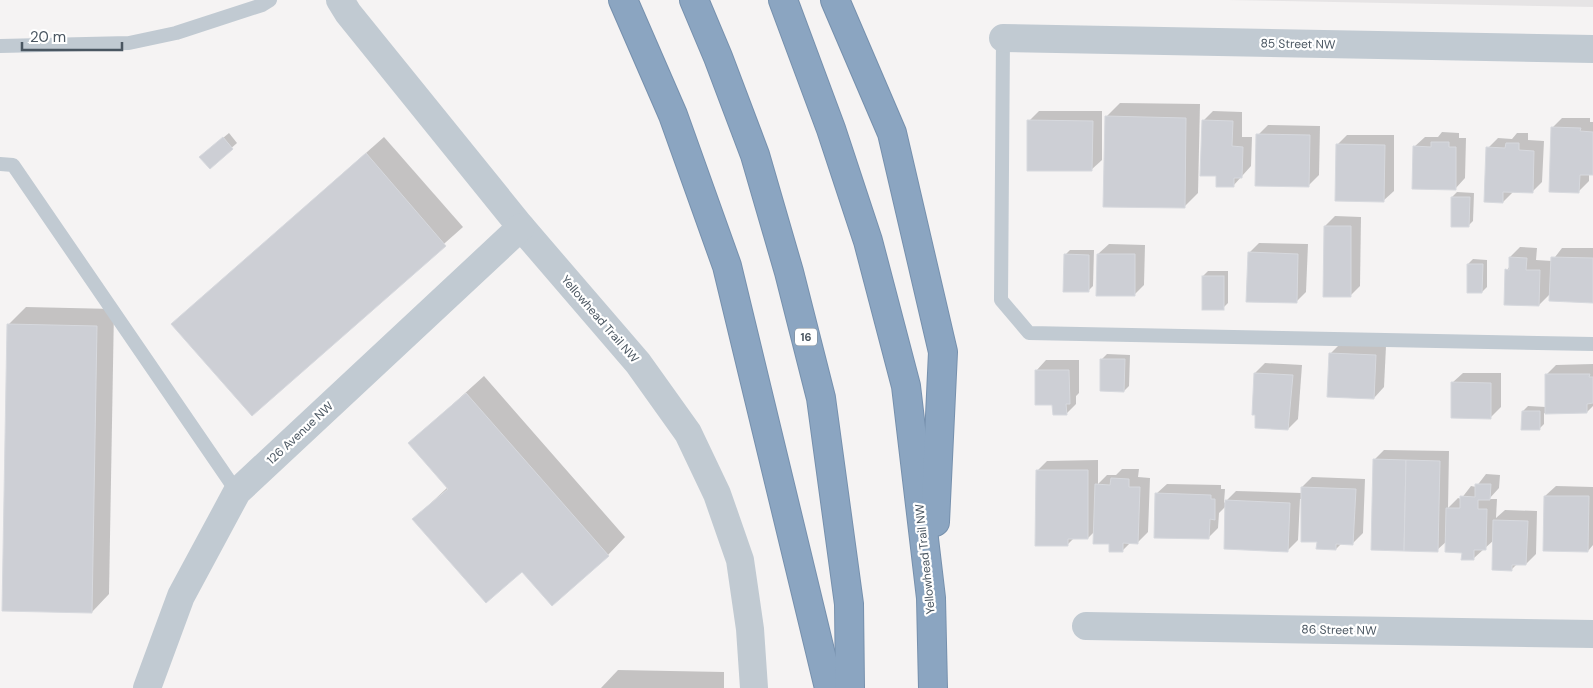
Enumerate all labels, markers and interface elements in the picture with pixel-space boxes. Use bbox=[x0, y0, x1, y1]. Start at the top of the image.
scale bar bbox=[22, 20, 122, 52]
text: 20 m bbox=[30, 27, 66, 47]
street label: 85 Street NW bbox=[1260, 35, 1336, 53]
street label: Yellowhead Trail NW bbox=[558, 272, 643, 366]
road number: 16 bbox=[795, 328, 817, 346]
street label: 126 Avenue NW bbox=[263, 398, 337, 468]
street label: Yellowhead Trail NW bbox=[911, 503, 939, 615]
street label: 86 Street NW bbox=[1301, 621, 1377, 639]

